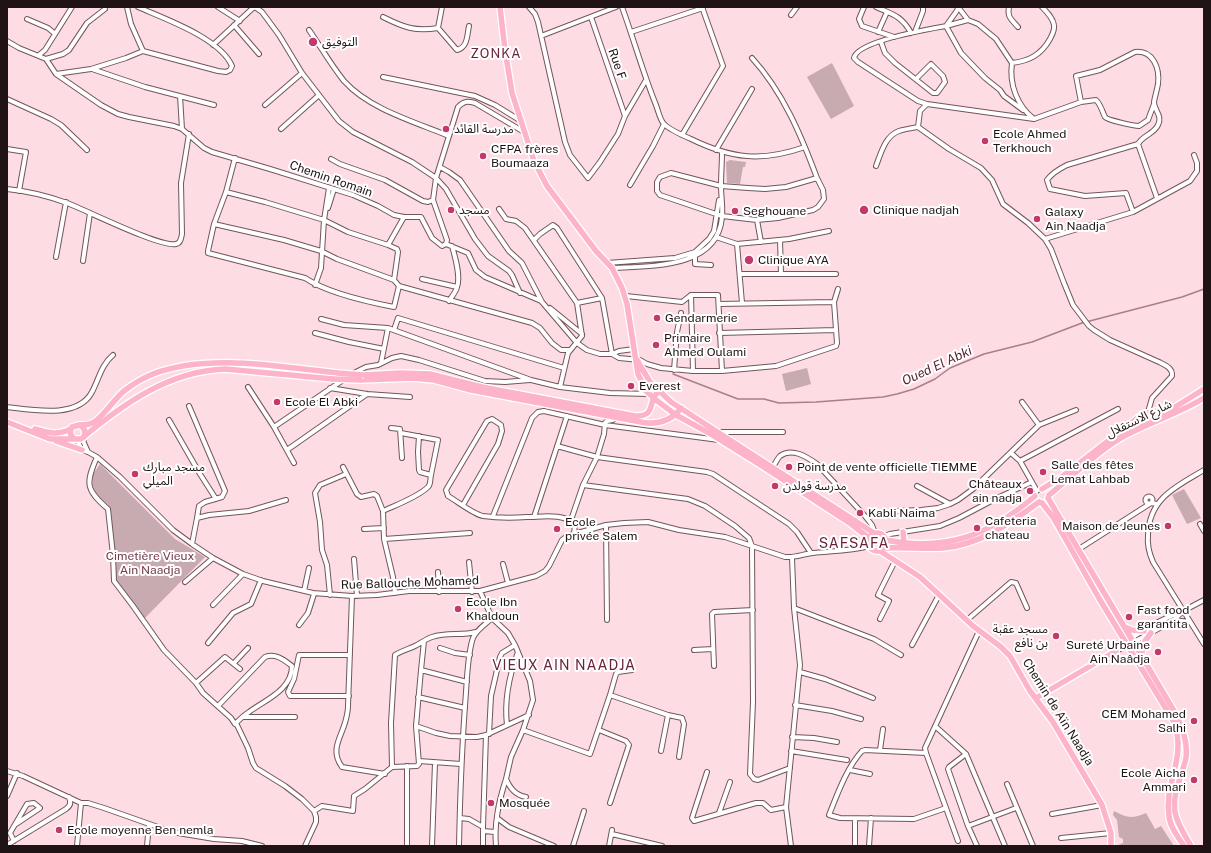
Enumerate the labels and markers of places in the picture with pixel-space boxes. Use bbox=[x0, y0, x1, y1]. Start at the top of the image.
place label: التوفيق bbox=[322, 35, 358, 49]
marker: التوفيق bbox=[307, 36, 319, 48]
place label: مدرسة القائد bbox=[454, 122, 514, 136]
marker: مدرسة القائد bbox=[441, 124, 451, 134]
place label: Ecole Ahmed Terkhouch bbox=[993, 127, 1066, 155]
marker: Ecole Ahmed Terkhouch bbox=[980, 136, 990, 146]
place label: CFPA frères Boumaaza bbox=[491, 142, 558, 170]
marker: CFPA frères Boumaaza bbox=[478, 151, 488, 161]
place label: مسجد bbox=[459, 203, 490, 217]
place label: Clinique nadjah bbox=[873, 203, 959, 217]
place label: Seghouane bbox=[743, 204, 806, 218]
marker: Clinique nadjah bbox=[858, 204, 870, 216]
marker: مسجد bbox=[446, 205, 456, 215]
place label: Galaxy Ain Naadja bbox=[1045, 205, 1106, 233]
marker: Seghouane bbox=[730, 206, 740, 216]
marker: Galaxy Ain Naadja bbox=[1032, 214, 1042, 224]
place label: Clinique AYA bbox=[758, 253, 829, 267]
marker: Clinique AYA bbox=[743, 254, 755, 266]
place label: Gendarmerie bbox=[665, 311, 738, 325]
marker: Gendarmerie bbox=[652, 313, 662, 323]
place label: Primaire Ahmed Oulami bbox=[664, 331, 746, 359]
marker: Primaire Ahmed Oulami bbox=[651, 340, 661, 350]
place label: Everest bbox=[639, 379, 681, 393]
marker: Everest bbox=[626, 381, 636, 391]
place label: Ecole El Abki bbox=[285, 395, 358, 409]
marker: Ecole El Abki bbox=[272, 397, 282, 407]
place label: Salle des fêtes Lemat Lahbab bbox=[1051, 458, 1134, 486]
place label: مسجد مبارك الميلي bbox=[143, 460, 205, 488]
place label: Point de vente officielle TIEMME bbox=[797, 460, 977, 474]
marker: Point de vente officielle TIEMME bbox=[784, 462, 794, 472]
marker: Salle des fêtes Lemat Lahbab bbox=[1038, 467, 1048, 477]
marker: مسجد مبارك الميلي bbox=[130, 469, 140, 479]
place label: Châteaux ain nadja bbox=[969, 477, 1022, 505]
place label: مدرسة قولدن bbox=[783, 479, 847, 493]
marker: مدرسة قولدن bbox=[770, 481, 780, 491]
marker: Châteaux ain nadja bbox=[1025, 486, 1035, 496]
place label: Kabli Naima bbox=[868, 506, 935, 520]
marker: Kabli Naima bbox=[855, 508, 865, 518]
place label: Cafeteria chateau bbox=[985, 514, 1036, 542]
place label: Ecole privée Salem bbox=[565, 515, 637, 543]
place label: Maison de Jeunes bbox=[1062, 519, 1160, 533]
marker: Maison de Jeunes bbox=[1163, 521, 1173, 531]
marker: Cafeteria chateau bbox=[972, 523, 982, 533]
marker: Ecole privée Salem bbox=[552, 524, 562, 534]
place label: Ecole Ibn Khaldoun bbox=[466, 595, 519, 623]
place label: Fast food garantita bbox=[1137, 603, 1190, 631]
marker: Ecole Ibn Khaldoun bbox=[453, 604, 463, 614]
marker: Fast food garantita bbox=[1124, 612, 1134, 622]
place label: مسجد عقبة بن نافع bbox=[993, 622, 1048, 650]
marker: مسجد عقبة بن نافع bbox=[1051, 631, 1061, 641]
place label: Sureté Urbaine Ain Naâdja bbox=[1066, 638, 1150, 666]
marker: Sureté Urbaine Ain Naâdja bbox=[1153, 647, 1163, 657]
place label: CEM Mohamed Salhi bbox=[1101, 707, 1186, 735]
marker: CEM Mohamed Salhi bbox=[1189, 716, 1199, 726]
place label: Ecole Aicha Ammari bbox=[1121, 766, 1186, 794]
marker: Ecole Aicha Ammari bbox=[1189, 775, 1199, 785]
place label: Mosquée bbox=[499, 796, 550, 810]
marker: Mosquée bbox=[486, 798, 496, 808]
place label: Ecole moyenne Ben nemla bbox=[67, 823, 213, 837]
marker: Ecole moyenne Ben nemla bbox=[54, 825, 64, 835]

